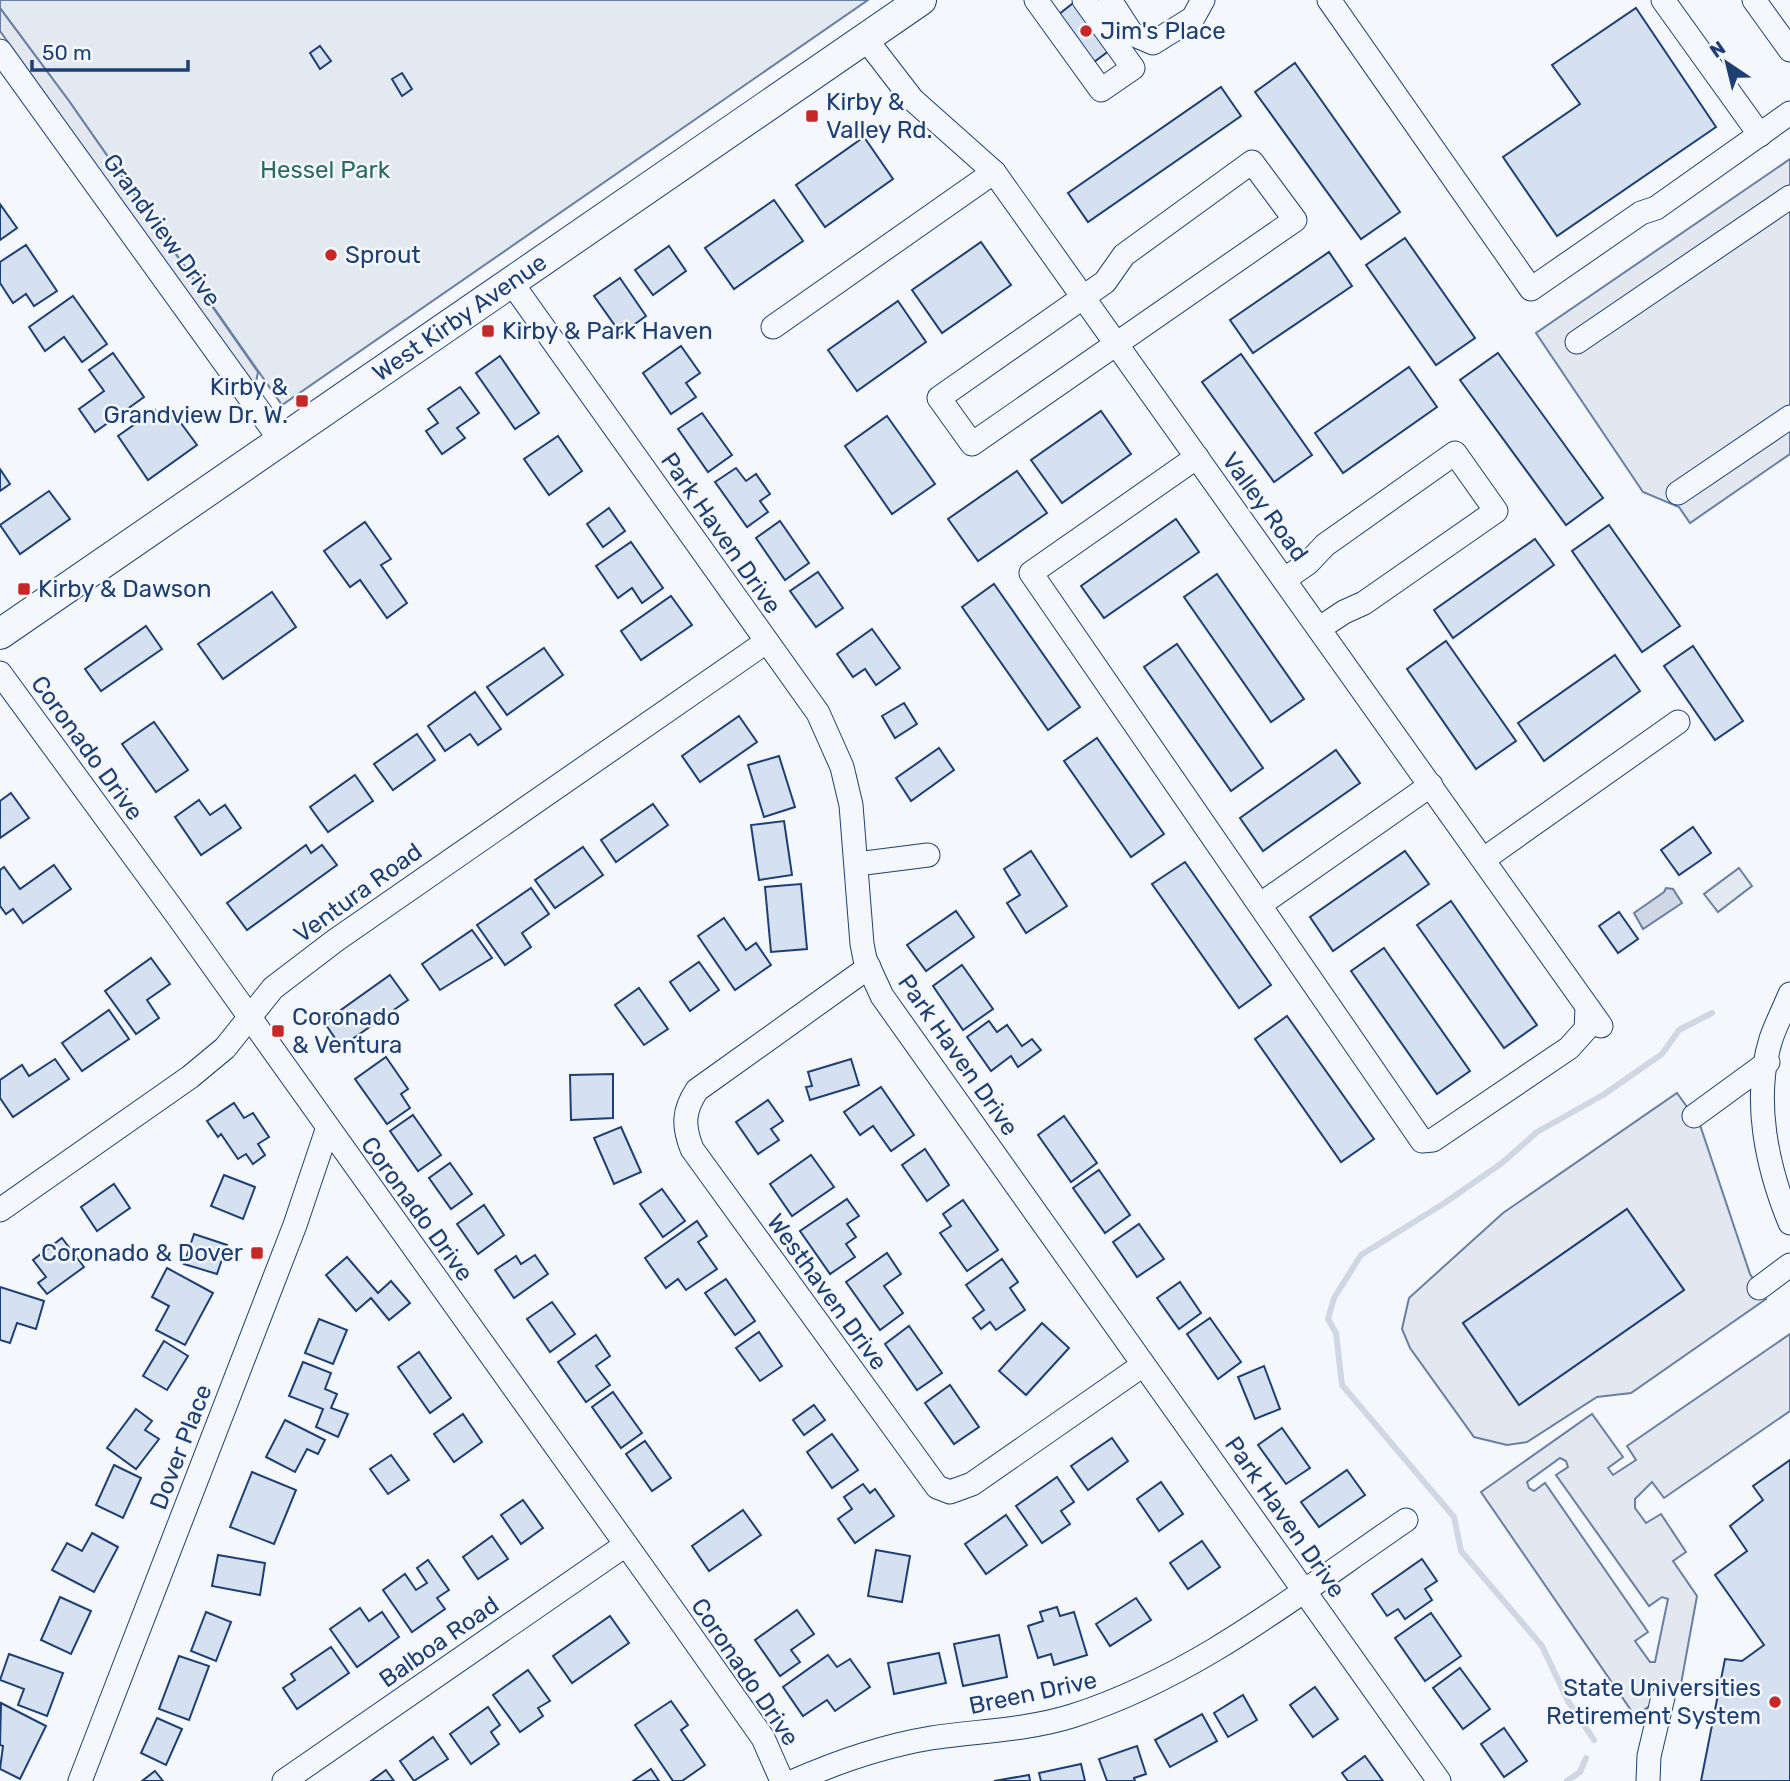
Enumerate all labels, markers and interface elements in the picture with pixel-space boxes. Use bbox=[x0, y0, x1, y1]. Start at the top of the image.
place label: Jim's Place bbox=[1100, 17, 1226, 45]
marker: Jim's Place bbox=[1078, 23, 1094, 39]
scale bar bbox=[32, 28, 187, 72]
north arrow bbox=[1692, 28, 1762, 98]
text: N bbox=[1705, 36, 1730, 63]
text: 50 m bbox=[42, 40, 92, 65]
place label: Kirby & Valley Rd. bbox=[826, 88, 933, 144]
marker: Kirby & Valley Rd. bbox=[804, 108, 820, 124]
street label: Grandview Drive bbox=[97, 148, 227, 312]
park label: Hessel Park bbox=[260, 156, 391, 184]
place label: Sprout bbox=[345, 241, 421, 269]
marker: Sprout bbox=[323, 247, 339, 263]
street label: West Kirby Avenue bbox=[367, 248, 552, 387]
place label: Kirby & Park Haven bbox=[502, 317, 713, 345]
marker: Kirby & Park Haven bbox=[480, 323, 496, 339]
place label: Kirby & Grandview Dr. W. bbox=[104, 373, 288, 429]
marker: Kirby & Grandview Dr. W. bbox=[294, 393, 310, 409]
street label: Park Haven Drive bbox=[655, 447, 787, 619]
street label: Valley Road bbox=[1216, 447, 1314, 567]
place label: Kirby & Dawson bbox=[38, 575, 211, 603]
marker: Kirby & Dawson bbox=[16, 581, 32, 597]
street label: Coronado Drive bbox=[25, 670, 149, 826]
street label: Ventura Road bbox=[289, 837, 427, 949]
street label: Park Haven Drive bbox=[892, 969, 1024, 1141]
place label: Coronado & Ventura bbox=[292, 1003, 402, 1059]
marker: Coronado & Ventura bbox=[270, 1023, 286, 1039]
street label: Coronado Drive bbox=[355, 1131, 479, 1287]
street label: Westhaven Drive bbox=[761, 1209, 893, 1375]
place label: Coronado & Dover bbox=[41, 1239, 243, 1267]
marker: Coronado & Dover bbox=[249, 1245, 265, 1261]
street label: Dover Place bbox=[144, 1380, 218, 1514]
street label: Park Haven Drive bbox=[1219, 1431, 1351, 1603]
street label: Balboa Road bbox=[374, 1591, 504, 1693]
street label: Coronado Drive bbox=[685, 1593, 805, 1751]
street label: Breen Drive bbox=[967, 1666, 1099, 1720]
place label: State Universities Retirement System bbox=[1546, 1674, 1761, 1730]
marker: State Universities Retirement System bbox=[1767, 1694, 1783, 1710]

